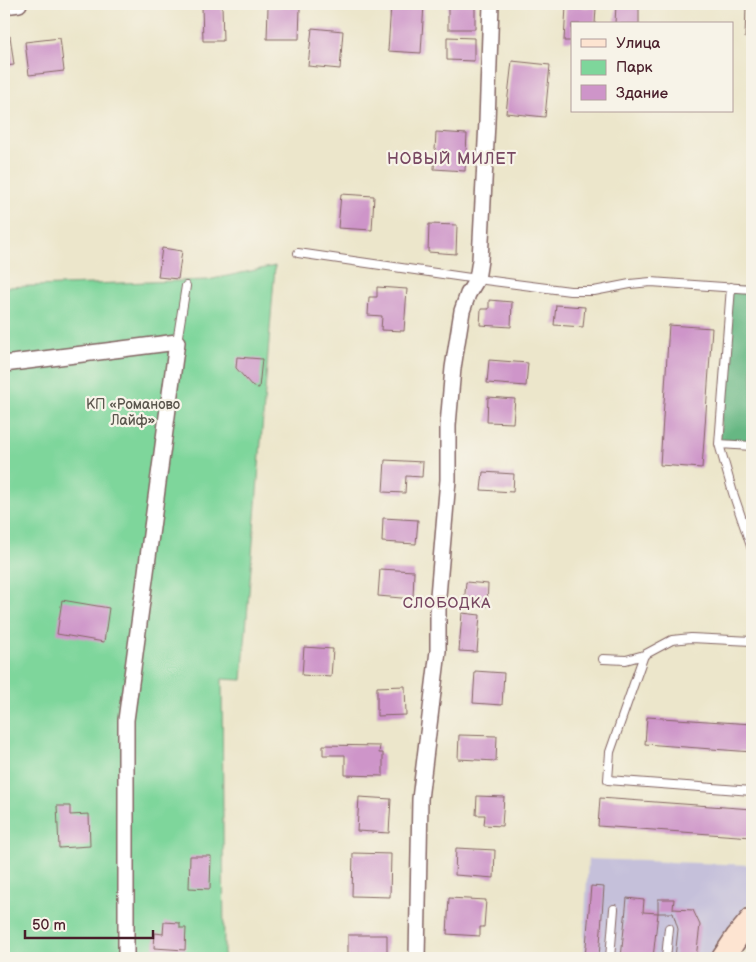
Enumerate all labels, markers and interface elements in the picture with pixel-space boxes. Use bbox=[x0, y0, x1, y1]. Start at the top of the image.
legend bbox=[571, 22, 734, 112]
text: Улица bbox=[616, 34, 661, 53]
text: Парк bbox=[616, 58, 653, 77]
text: Здание bbox=[616, 84, 668, 103]
district label: НОВЫЙ МИЛЕТ bbox=[387, 150, 517, 169]
park label: КП «Романово Лайф» bbox=[86, 396, 180, 429]
district label: СЛОБОДКА bbox=[403, 594, 491, 613]
scale bar bbox=[25, 907, 152, 939]
text: 50 m bbox=[32, 916, 66, 935]

